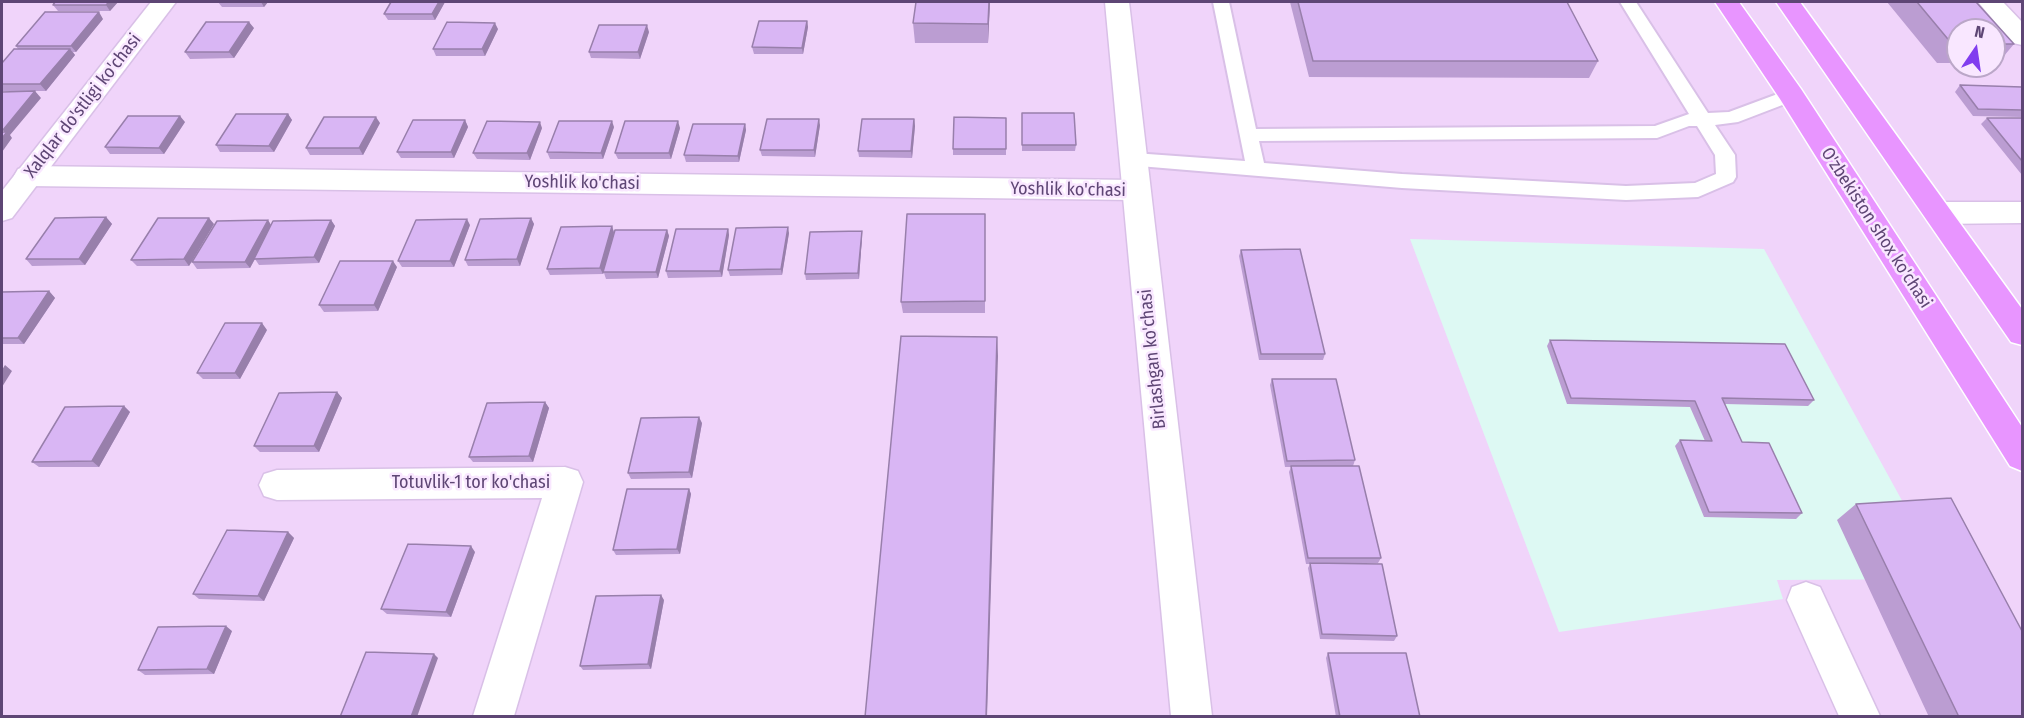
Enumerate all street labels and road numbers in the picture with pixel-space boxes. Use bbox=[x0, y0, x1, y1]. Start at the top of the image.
street label: Xalqlar do'stligi ko'chasi bbox=[20, 30, 146, 182]
street label: O'zbekiston shox ko'chasi bbox=[1816, 144, 1936, 312]
street label: Yoshlik ko'chasi bbox=[524, 171, 640, 195]
street label: Yoshlik ko'chasi bbox=[1010, 178, 1126, 202]
street label: Birlashgan ko'chasi bbox=[1135, 288, 1171, 430]
street label: Totuvlik-1 tor ko'chasi bbox=[392, 472, 550, 494]

